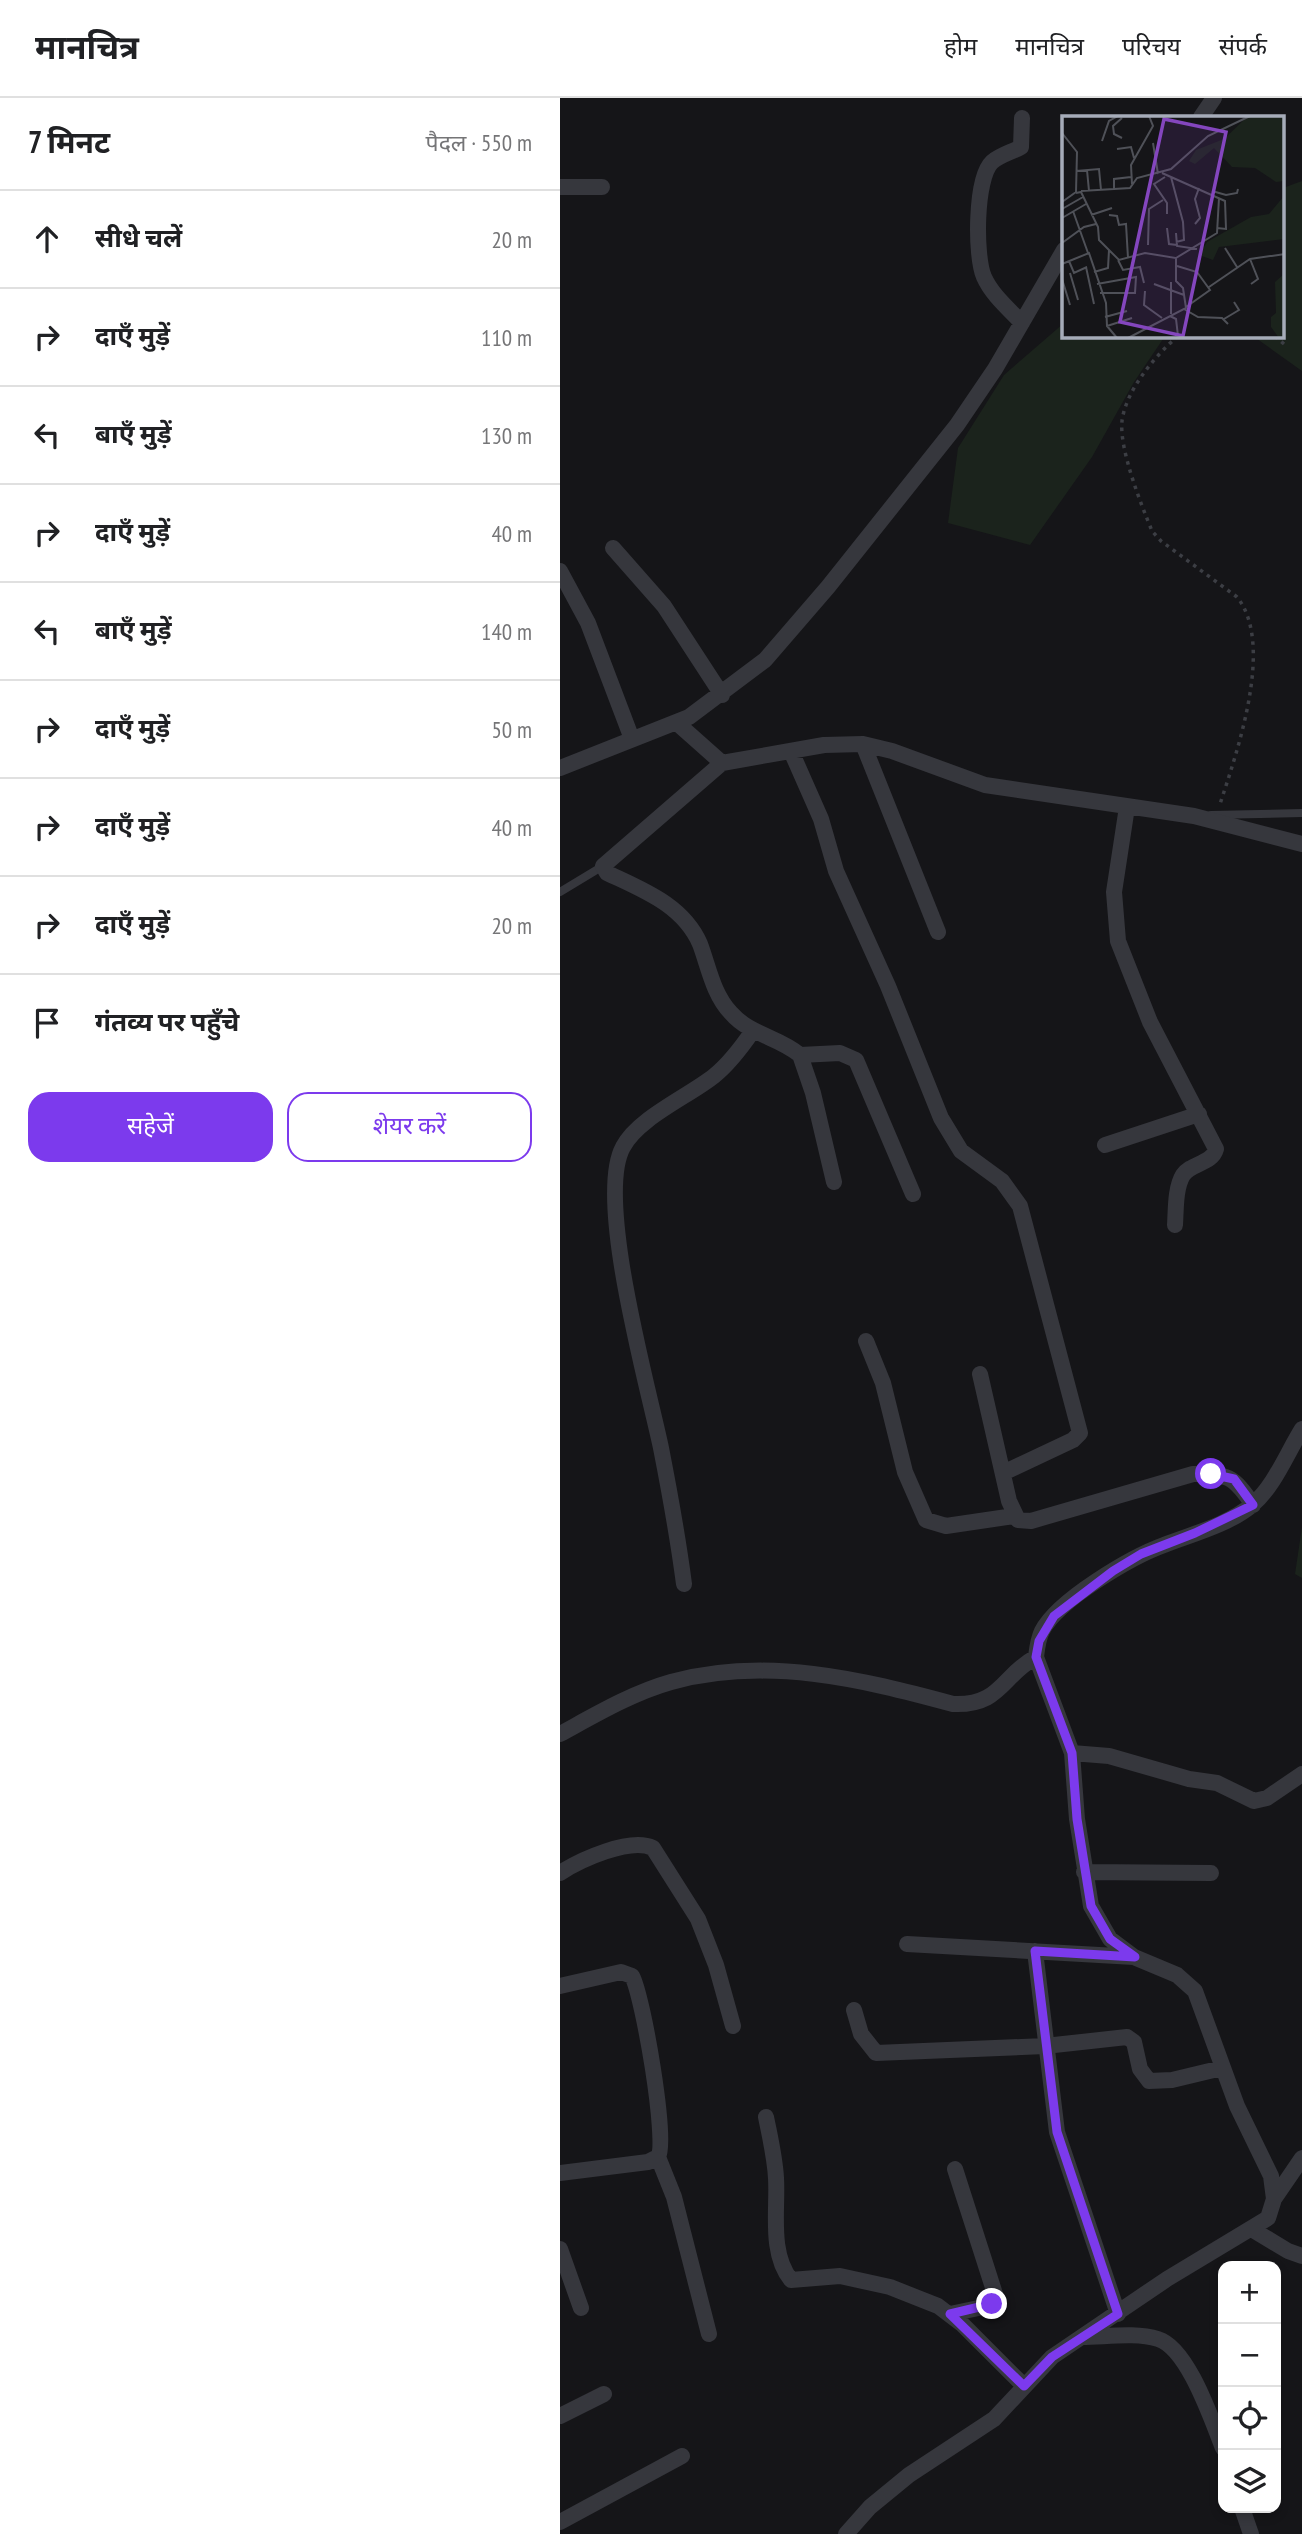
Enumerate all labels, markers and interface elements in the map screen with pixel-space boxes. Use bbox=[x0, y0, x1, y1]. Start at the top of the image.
text: मानचित्र bbox=[35, 25, 139, 68]
text: होम bbox=[944, 31, 977, 62]
text: मानचित्र bbox=[1015, 31, 1084, 62]
text: परिचय bbox=[1122, 31, 1181, 62]
text: संपर्क bbox=[1219, 31, 1267, 62]
inset map bbox=[1062, 116, 1284, 338]
text: 7 मिनट bbox=[28, 122, 110, 161]
text: पैदल · 550 m bbox=[426, 128, 532, 157]
icon: ahead bbox=[28, 220, 66, 258]
text: सीधे चलें bbox=[95, 221, 182, 254]
text: 20 m bbox=[491, 225, 532, 254]
icon: right bbox=[28, 318, 66, 356]
text: दाएँ मुड़ें bbox=[95, 319, 170, 352]
text: 110 m bbox=[481, 323, 532, 352]
icon: left bbox=[28, 416, 66, 454]
text: बाएँ मुड़ें bbox=[95, 417, 172, 450]
text: 130 m bbox=[481, 421, 532, 450]
icon: right bbox=[28, 514, 66, 552]
text: दाएँ मुड़ें bbox=[95, 515, 170, 548]
text: 40 m bbox=[491, 519, 532, 548]
icon: left bbox=[28, 612, 66, 650]
text: बाएँ मुड़ें bbox=[95, 613, 172, 646]
text: 140 m bbox=[481, 617, 532, 646]
icon: right bbox=[28, 710, 66, 748]
text: दाएँ मुड़ें bbox=[95, 711, 170, 744]
text: 50 m bbox=[491, 715, 532, 744]
icon: right bbox=[28, 808, 66, 846]
text: दाएँ मुड़ें bbox=[95, 809, 170, 842]
text: 40 m bbox=[491, 813, 532, 842]
icon: right bbox=[28, 906, 66, 944]
text: दाएँ मुड़ें bbox=[95, 907, 170, 940]
text: 20 m bbox=[491, 911, 532, 940]
icon: arrive bbox=[28, 1004, 66, 1042]
text: गंतव्य पर पहुँचे bbox=[95, 1005, 239, 1038]
button: सहेजें bbox=[28, 1092, 273, 1162]
button: शेयर करें bbox=[287, 1092, 532, 1162]
route start bbox=[1195, 1458, 1226, 1489]
map controls bbox=[1218, 2261, 1281, 2513]
button: + bbox=[1218, 2261, 1281, 2324]
route end bbox=[976, 2288, 1007, 2319]
button: − bbox=[1218, 2324, 1281, 2387]
button: locate bbox=[1218, 2387, 1281, 2450]
button: layers bbox=[1218, 2450, 1281, 2513]

